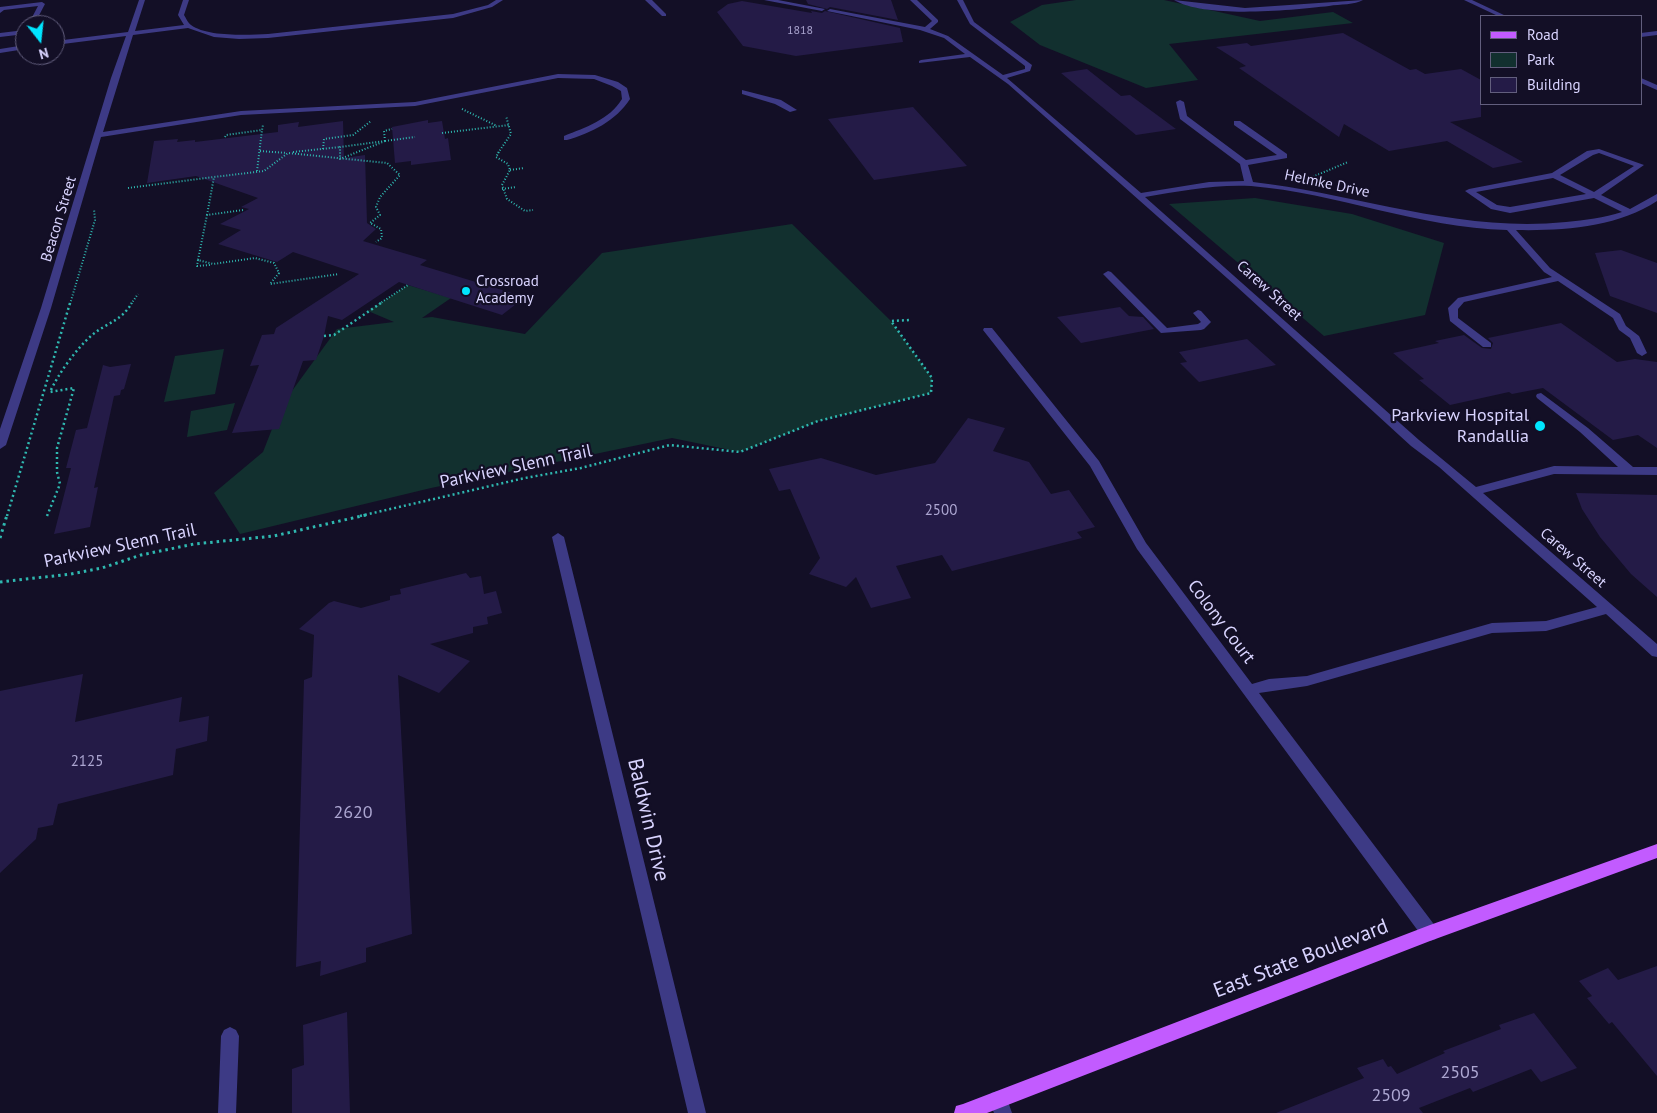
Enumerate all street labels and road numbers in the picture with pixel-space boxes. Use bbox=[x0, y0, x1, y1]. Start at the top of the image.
street label: Helmke Drive bbox=[1283, 166, 1371, 202]
street label: Beacon Street bbox=[37, 174, 81, 264]
street label: Carew Street bbox=[1233, 257, 1305, 325]
street label: Parkview Slenn Trail bbox=[438, 440, 594, 494]
street label: Parkview Slenn Trail bbox=[42, 519, 198, 573]
street label: Carew Street bbox=[1536, 524, 1610, 592]
street label: Colony Court bbox=[1183, 576, 1259, 668]
street label: Baldwin Drive bbox=[622, 756, 674, 884]
street label: East State Boulevard bbox=[1210, 914, 1392, 1004]

